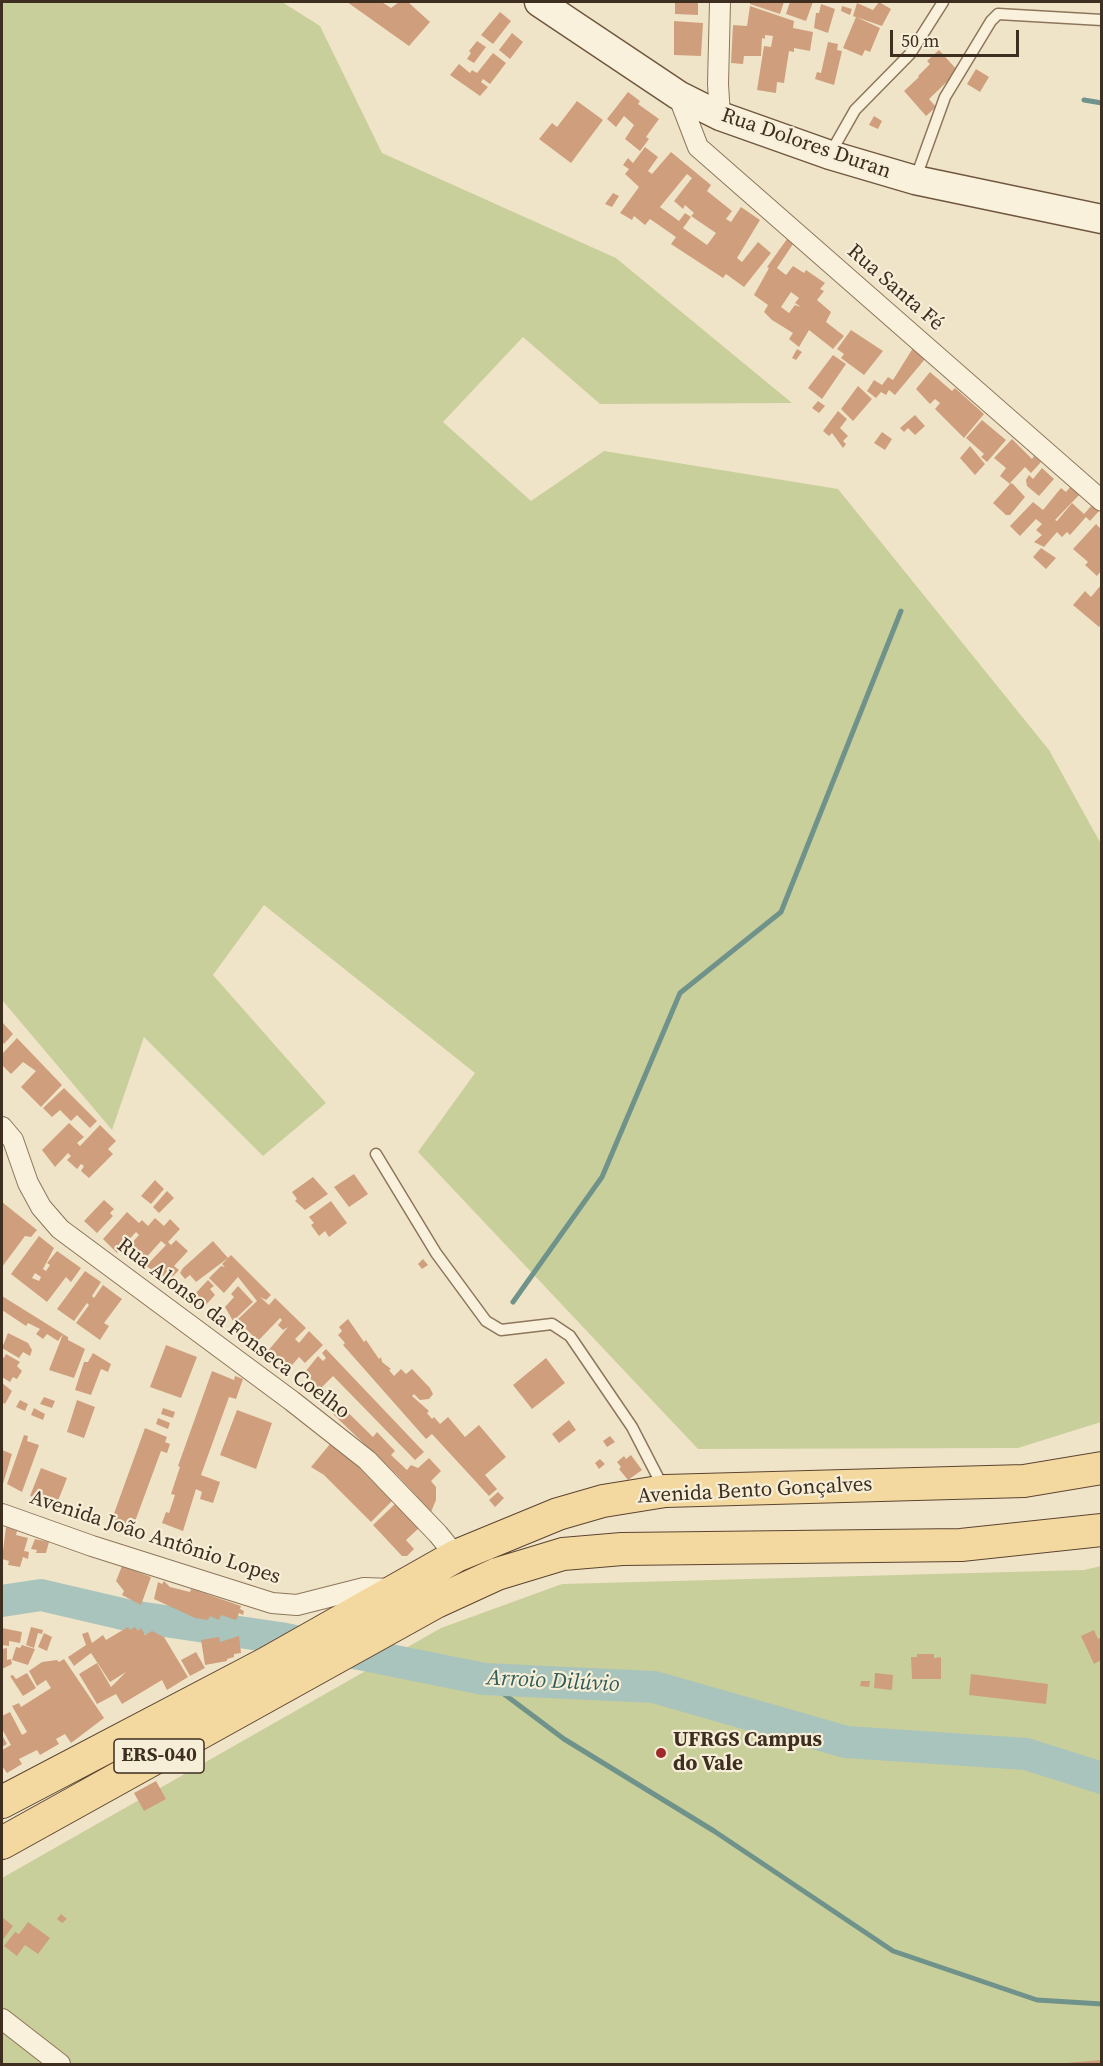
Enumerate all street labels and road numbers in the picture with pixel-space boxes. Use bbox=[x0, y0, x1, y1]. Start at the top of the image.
street label: Rua Dolores Duran bbox=[718, 103, 894, 185]
street label: Rua Santa Fé bbox=[842, 239, 948, 337]
street label: Rua Alonso da Fonseca Coelho bbox=[111, 1233, 355, 1425]
street label: Avenida Bento Gonçalves bbox=[637, 1472, 873, 1510]
street label: Avenida João Antônio Lopes bbox=[26, 1486, 284, 1590]
road number: ERS-040 bbox=[114, 1739, 204, 1773]

